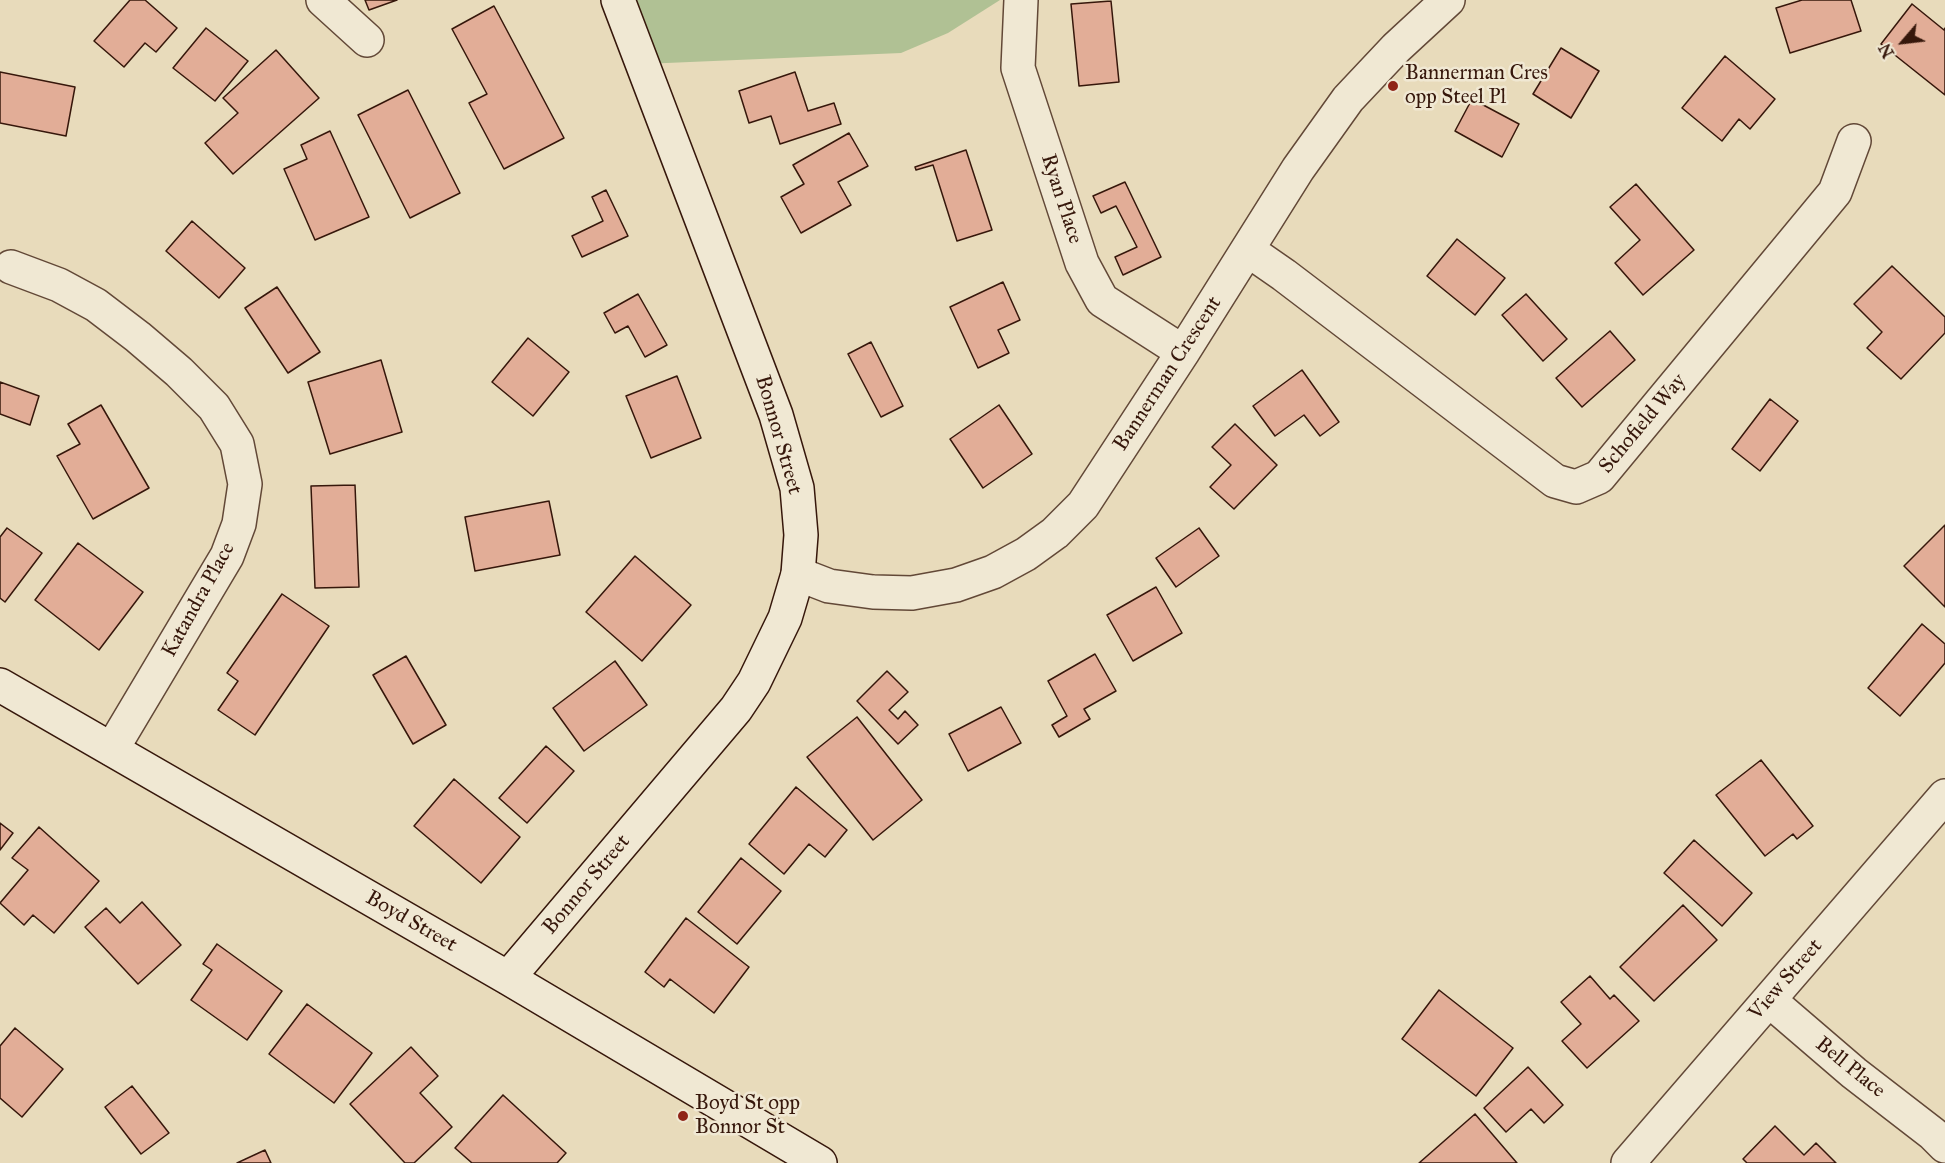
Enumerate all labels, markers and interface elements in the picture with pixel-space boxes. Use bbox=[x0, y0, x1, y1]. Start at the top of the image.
north arrow bbox=[1873, 12, 1933, 72]
text: N bbox=[1875, 40, 1898, 61]
place label: Bannerman Cres opp Steel Pl bbox=[1405, 61, 1548, 111]
marker: Bannerman Cres opp Steel Pl bbox=[1386, 79, 1400, 93]
street label: Ryan Place bbox=[1035, 151, 1087, 247]
street label: Bannerman Crescent bbox=[1109, 292, 1227, 456]
street label: Schofield Way bbox=[1594, 369, 1692, 479]
street label: Bonnor Street bbox=[749, 373, 807, 497]
street label: Katandra Place bbox=[157, 538, 241, 662]
street label: Bonnor Street bbox=[538, 830, 636, 940]
street label: Boyd Street bbox=[361, 886, 461, 958]
street label: View Street bbox=[1744, 934, 1828, 1026]
street label: Bell Place bbox=[1810, 1032, 1890, 1104]
place label: Boyd St opp Bonnor St bbox=[695, 1091, 800, 1141]
marker: Boyd St opp Bonnor St bbox=[676, 1109, 690, 1123]

